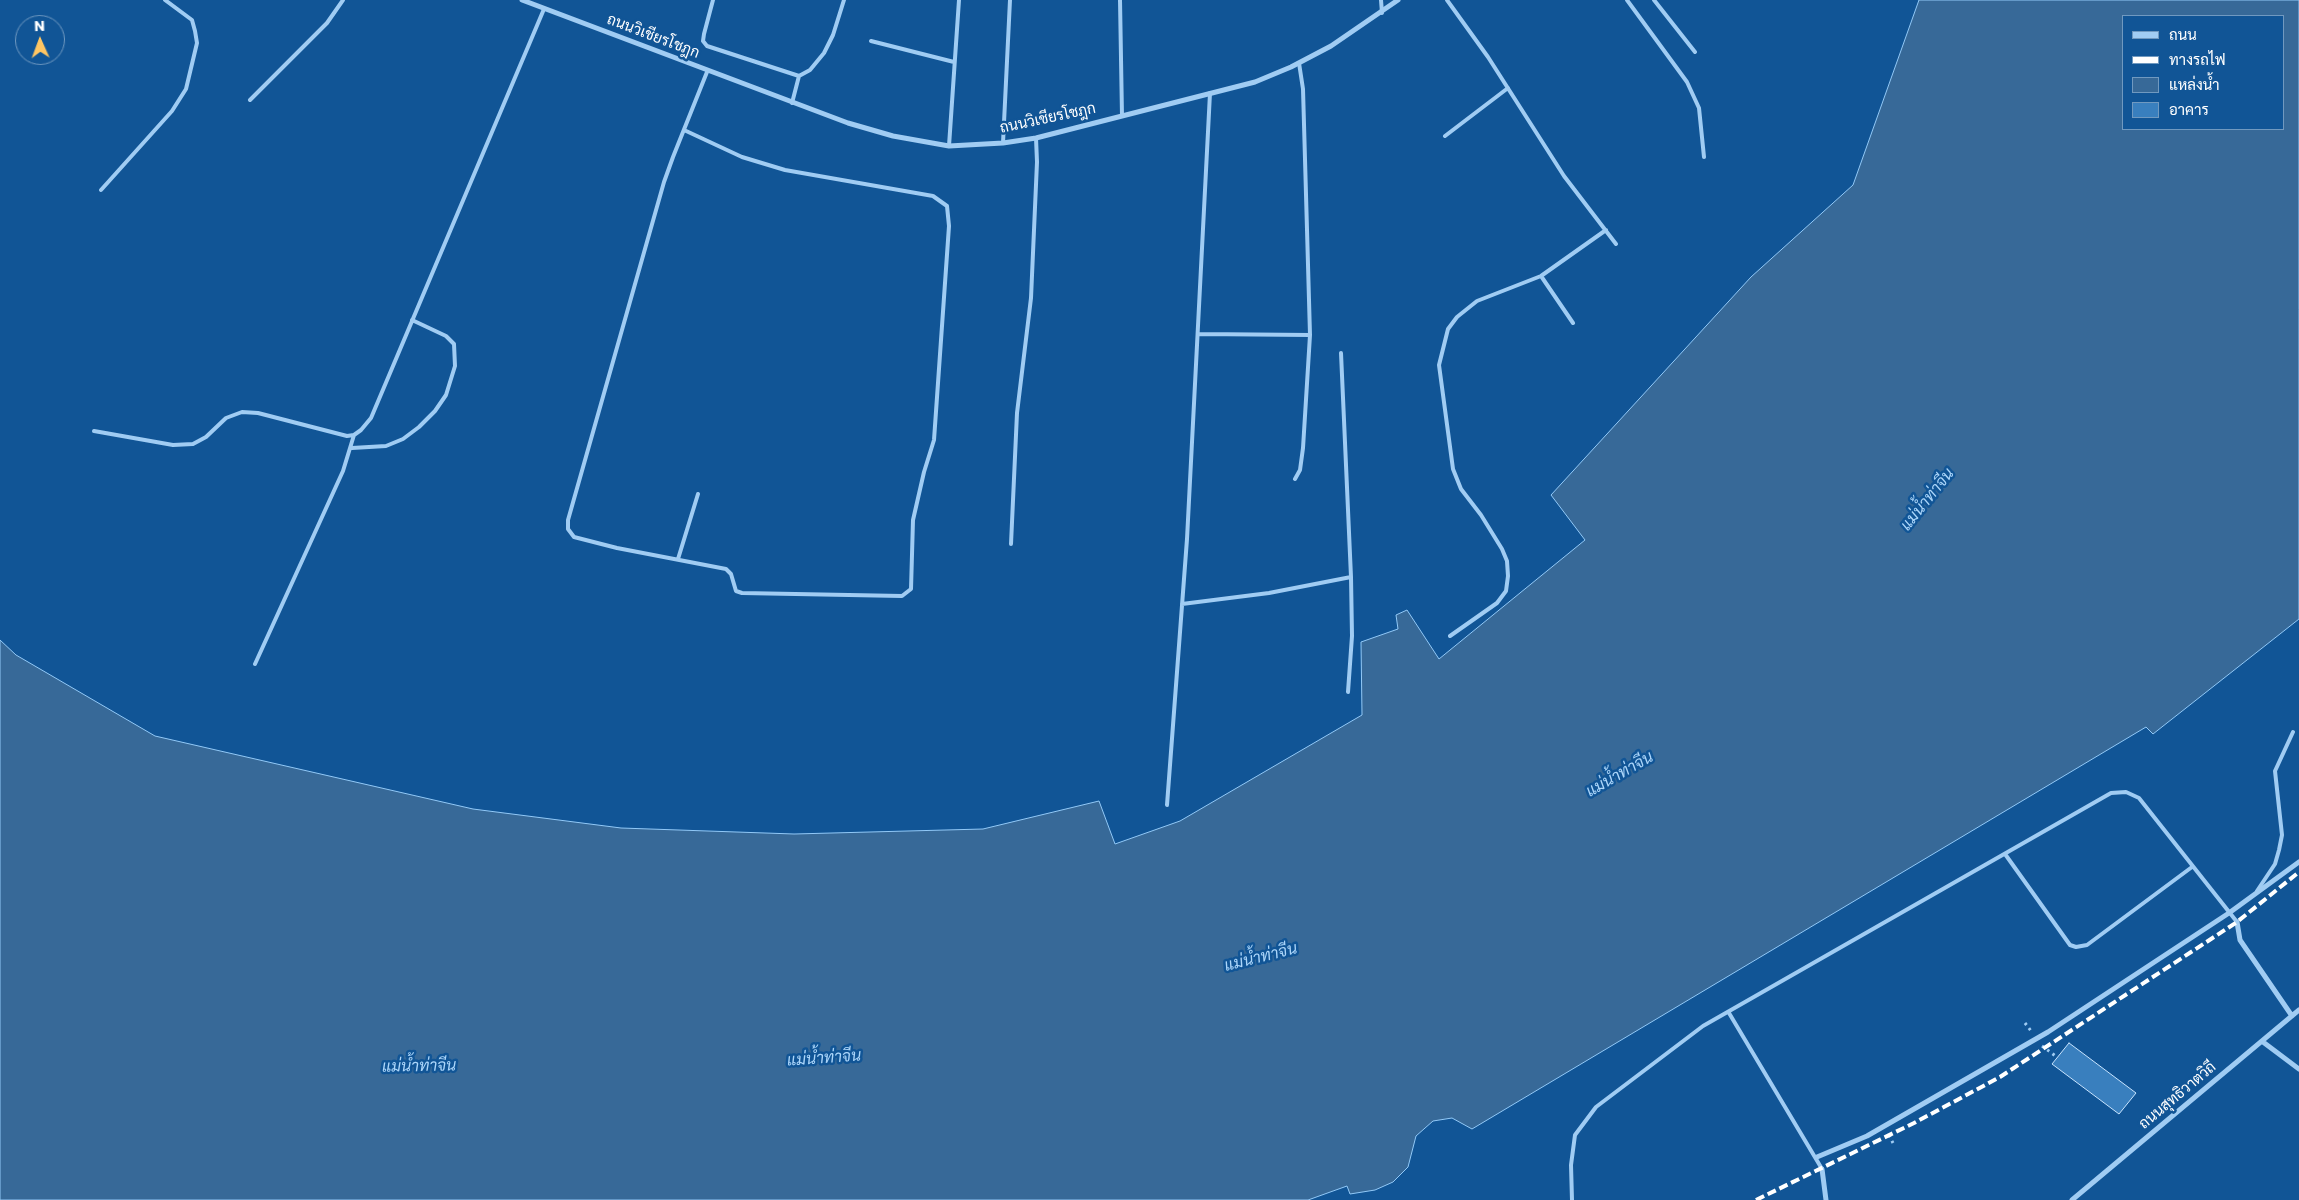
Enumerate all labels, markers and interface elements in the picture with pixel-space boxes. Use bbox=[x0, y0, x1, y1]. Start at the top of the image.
street label: ถนนวิเชียรโชฎก bbox=[604, 11, 702, 63]
north arrow bbox=[15, 15, 65, 65]
legend bbox=[2122, 15, 2284, 130]
text: N bbox=[34, 16, 45, 36]
text: ถนน bbox=[2169, 24, 2197, 45]
text: ทางรถไฟ bbox=[2169, 49, 2226, 70]
text: แหล่งน้ำ bbox=[2169, 74, 2220, 95]
text: อาคาร bbox=[2169, 99, 2209, 120]
street label: ถนนวิเชียรโชฎก bbox=[998, 100, 1098, 138]
water label: แม่น้ำท่าจีน bbox=[1897, 465, 1959, 535]
water label: แม่น้ำท่าจีน bbox=[1583, 748, 1657, 802]
water label: แม่น้ำท่าจีน bbox=[1223, 940, 1299, 976]
water label: แม่น้ำท่าจีน bbox=[786, 1047, 862, 1071]
water label: แม่น้ำท่าจีน bbox=[382, 1057, 456, 1077]
street label: ถนนสุทธิวาตวิถี bbox=[2136, 1059, 2220, 1133]

